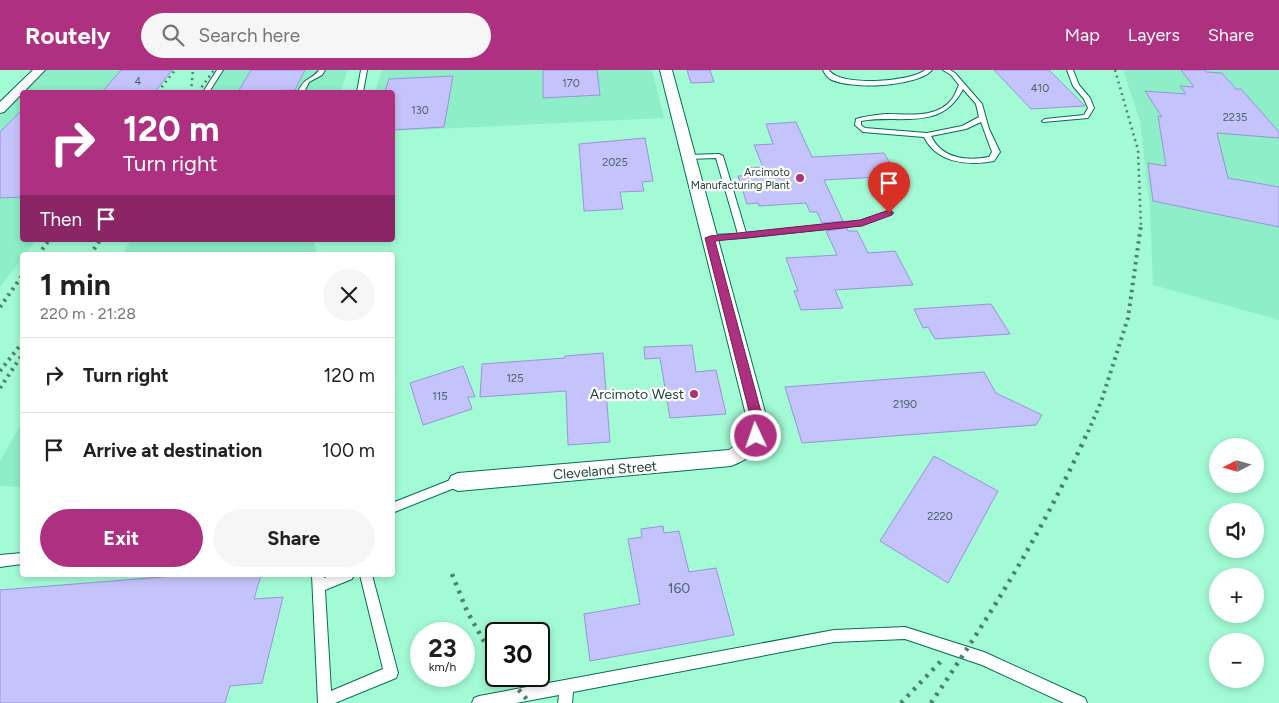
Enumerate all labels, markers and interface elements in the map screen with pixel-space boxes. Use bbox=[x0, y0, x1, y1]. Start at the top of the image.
search box bbox=[141, 13, 491, 58]
text: Routely bbox=[25, 21, 111, 50]
icon: search bbox=[159, 21, 187, 49]
text: Search here bbox=[199, 24, 300, 47]
text: Map bbox=[1065, 24, 1100, 46]
text: Layers bbox=[1128, 24, 1180, 46]
text: Share bbox=[1208, 24, 1254, 46]
house number: 4 bbox=[135, 75, 142, 88]
house number: 170 bbox=[562, 77, 580, 90]
house number: 410 bbox=[1031, 82, 1049, 95]
house number: 130 bbox=[411, 104, 429, 117]
text: 120 m bbox=[123, 108, 220, 150]
icon: right bbox=[40, 110, 105, 175]
house number: 2235 bbox=[1223, 111, 1247, 124]
text: Turn right bbox=[123, 150, 218, 177]
house number: 2025 bbox=[602, 156, 628, 169]
pin bbox=[868, 162, 910, 213]
place label: Arcimoto Manufacturing Plant bbox=[691, 166, 790, 192]
icon: arrive bbox=[875, 169, 903, 197]
marker: Arcimoto Manufacturing Plant bbox=[794, 172, 806, 184]
icon: arrive bbox=[92, 205, 120, 233]
text: Then bbox=[40, 208, 82, 231]
text: 1 min bbox=[40, 266, 111, 303]
button: close bbox=[323, 269, 375, 321]
text: 220 m · 21:28 bbox=[40, 304, 136, 323]
icon: right bbox=[40, 361, 68, 389]
text: Turn right bbox=[83, 364, 169, 387]
text: 120 m bbox=[323, 364, 375, 387]
house number: 125 bbox=[506, 372, 524, 385]
place label: Arcimoto West bbox=[590, 386, 684, 403]
marker: Arcimoto West bbox=[688, 388, 700, 400]
house number: 115 bbox=[432, 390, 448, 403]
house number: 2190 bbox=[893, 398, 917, 411]
position arrow bbox=[729, 409, 781, 461]
icon: arrive bbox=[40, 436, 68, 464]
north arrow bbox=[1209, 438, 1264, 492]
map controls bbox=[1209, 438, 1264, 688]
text: Arrive at destination bbox=[83, 439, 262, 462]
text: 100 m bbox=[322, 439, 375, 462]
street label: Cleveland Street bbox=[552, 457, 658, 484]
button: sound bbox=[1209, 503, 1264, 558]
button: Exit bbox=[40, 509, 203, 567]
button: Share bbox=[213, 509, 375, 567]
house number: 2220 bbox=[927, 510, 953, 523]
button: + bbox=[1209, 568, 1264, 623]
house number: 160 bbox=[668, 580, 690, 597]
speed limit sign: 30 bbox=[485, 622, 550, 687]
text: 23 bbox=[428, 633, 457, 663]
button: − bbox=[1209, 633, 1264, 688]
text: km/h bbox=[429, 660, 456, 674]

